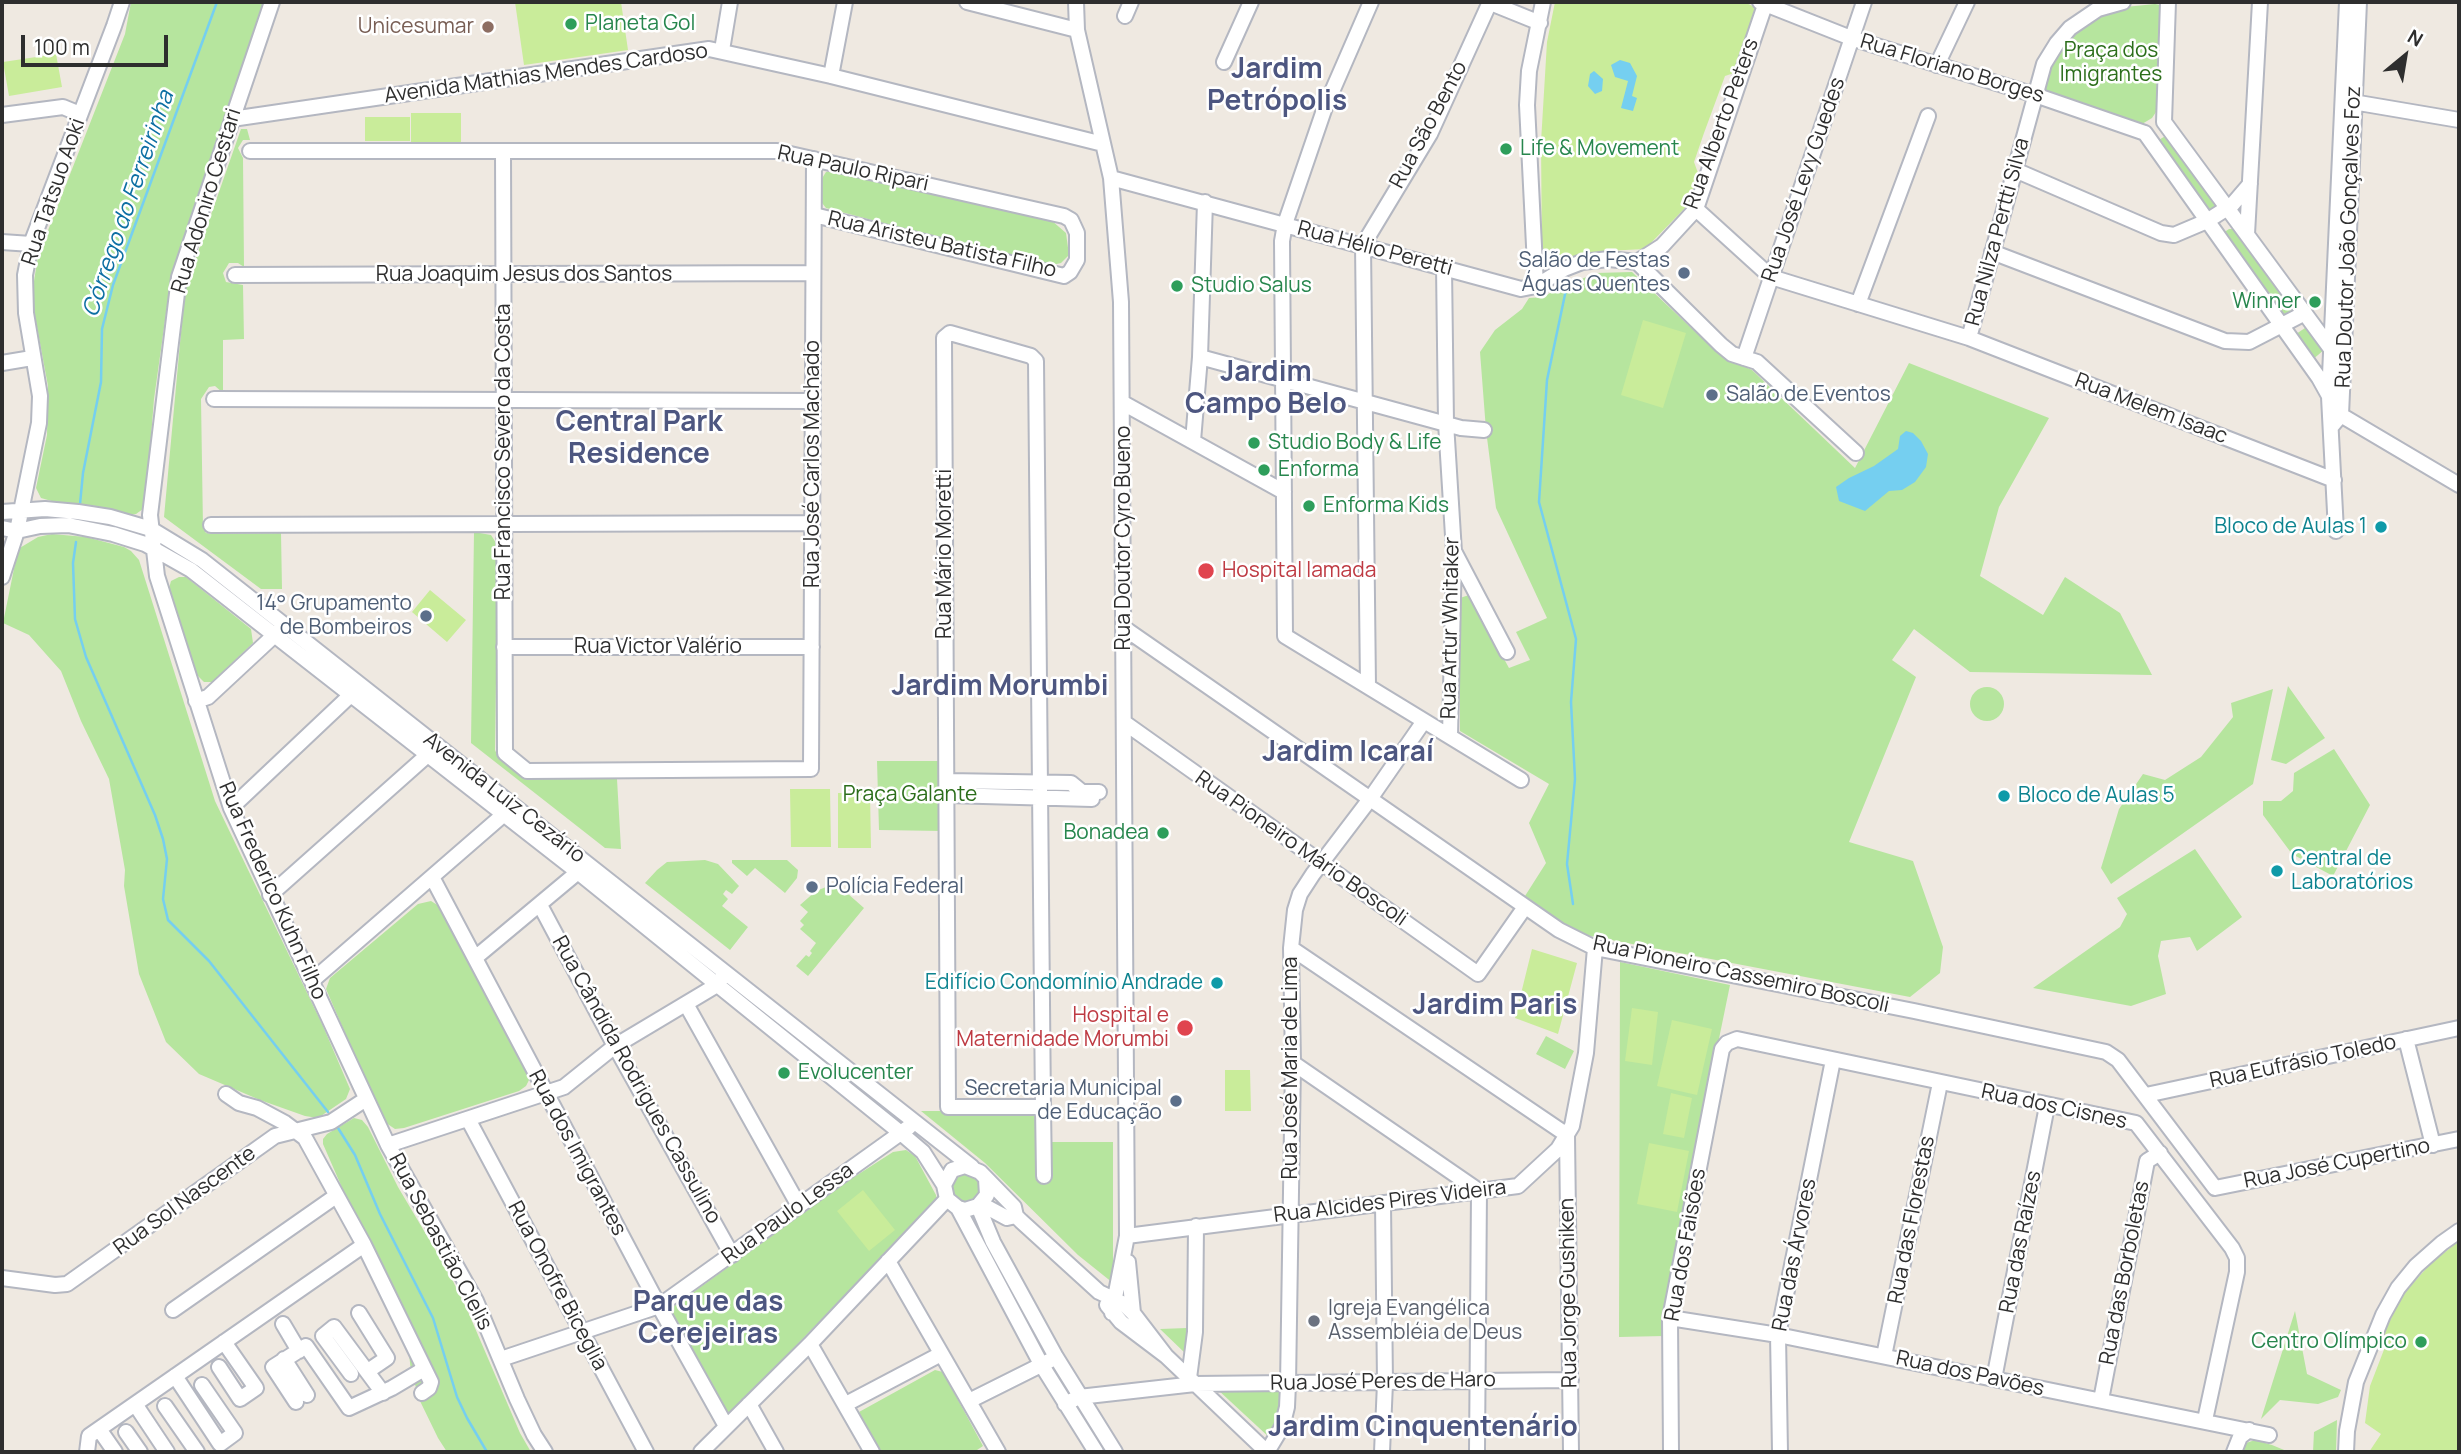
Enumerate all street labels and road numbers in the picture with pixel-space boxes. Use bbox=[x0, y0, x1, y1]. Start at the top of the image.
street label: Rua Floriano Borges bbox=[1857, 29, 2047, 109]
street label: Rua Alberto Peters bbox=[1679, 35, 1765, 213]
street label: Avenida Mathias Mendes Cardoso bbox=[383, 39, 709, 109]
street label: Rua São Bento bbox=[1385, 57, 1473, 193]
street label: Rua José Levy Guedes bbox=[1757, 74, 1851, 286]
street label: Rua Doutor João Gonçalves Foz bbox=[2331, 86, 2367, 388]
street label: Rua Adoniro Cestari bbox=[167, 106, 247, 296]
street label: Rua Tatsuo Aoki bbox=[17, 115, 91, 269]
street label: Rua Nilza Pertti Silva bbox=[1961, 135, 2035, 329]
street label: Rua Paulo Ripari bbox=[775, 141, 931, 197]
street label: Rua Aristeu Batista Filho bbox=[825, 206, 1059, 284]
street label: Rua Hélio Peretti bbox=[1295, 216, 1455, 282]
street label: Rua Joaquim Jesus dos Santos bbox=[376, 262, 672, 288]
street label: Rua Francisco Severo da Costa bbox=[491, 304, 517, 600]
street label: Rua José Carlos Machado bbox=[800, 340, 826, 588]
street label: Rua Melem Isaac bbox=[2071, 368, 2231, 450]
street label: Rua Doutor Cyro Bueno bbox=[1111, 426, 1137, 650]
street label: Rua Mário Moretti bbox=[932, 469, 958, 639]
street label: Rua Artur Whitaker bbox=[1437, 537, 1465, 719]
street label: Rua Victor Valério bbox=[574, 634, 742, 660]
street label: Avenida Luiz Cezário bbox=[418, 727, 590, 869]
street label: Rua Pioneiro Mário Boscoli bbox=[1190, 766, 1412, 932]
street label: Rua Frederico Kuhn Filho bbox=[213, 778, 331, 1004]
street label: Rua Pioneiro Cassemiro Boscoli bbox=[1591, 931, 1891, 1019]
street label: Rua Cândida Rodrigues Cassulino bbox=[546, 932, 726, 1228]
street label: Rua José Maria de Lima bbox=[1278, 957, 1304, 1179]
street label: Rua Eufrásio Toledo bbox=[2207, 1030, 2399, 1094]
street label: Rua dos Imigrantes bbox=[523, 1066, 631, 1240]
street label: Rua dos Cisnes bbox=[1979, 1079, 2129, 1135]
street label: Rua das Florestas bbox=[1883, 1134, 1941, 1306]
street label: Rua José Cupertino bbox=[2242, 1134, 2432, 1194]
street label: Rua Sol Nascente bbox=[109, 1141, 261, 1261]
street label: Rua Sebastião Clelis bbox=[383, 1149, 497, 1335]
street label: Rua Paulo Lessa bbox=[717, 1158, 859, 1270]
street label: Rua dos Faisões bbox=[1660, 1166, 1712, 1324]
street label: Rua das Raízes bbox=[1995, 1169, 2047, 1315]
street label: Rua Alcides Pires Videira bbox=[1272, 1175, 1508, 1229]
street label: Rua das Árvores bbox=[1768, 1176, 1822, 1334]
street label: Rua das Borboletas bbox=[2095, 1179, 2155, 1367]
street label: Rua Onofre Biceglia bbox=[502, 1197, 612, 1375]
street label: Rua Jorge Gushiken bbox=[1555, 1198, 1583, 1388]
street label: Rua dos Pavões bbox=[1894, 1346, 2046, 1402]
street label: Rua José Peres de Haro bbox=[1270, 1367, 1496, 1397]

